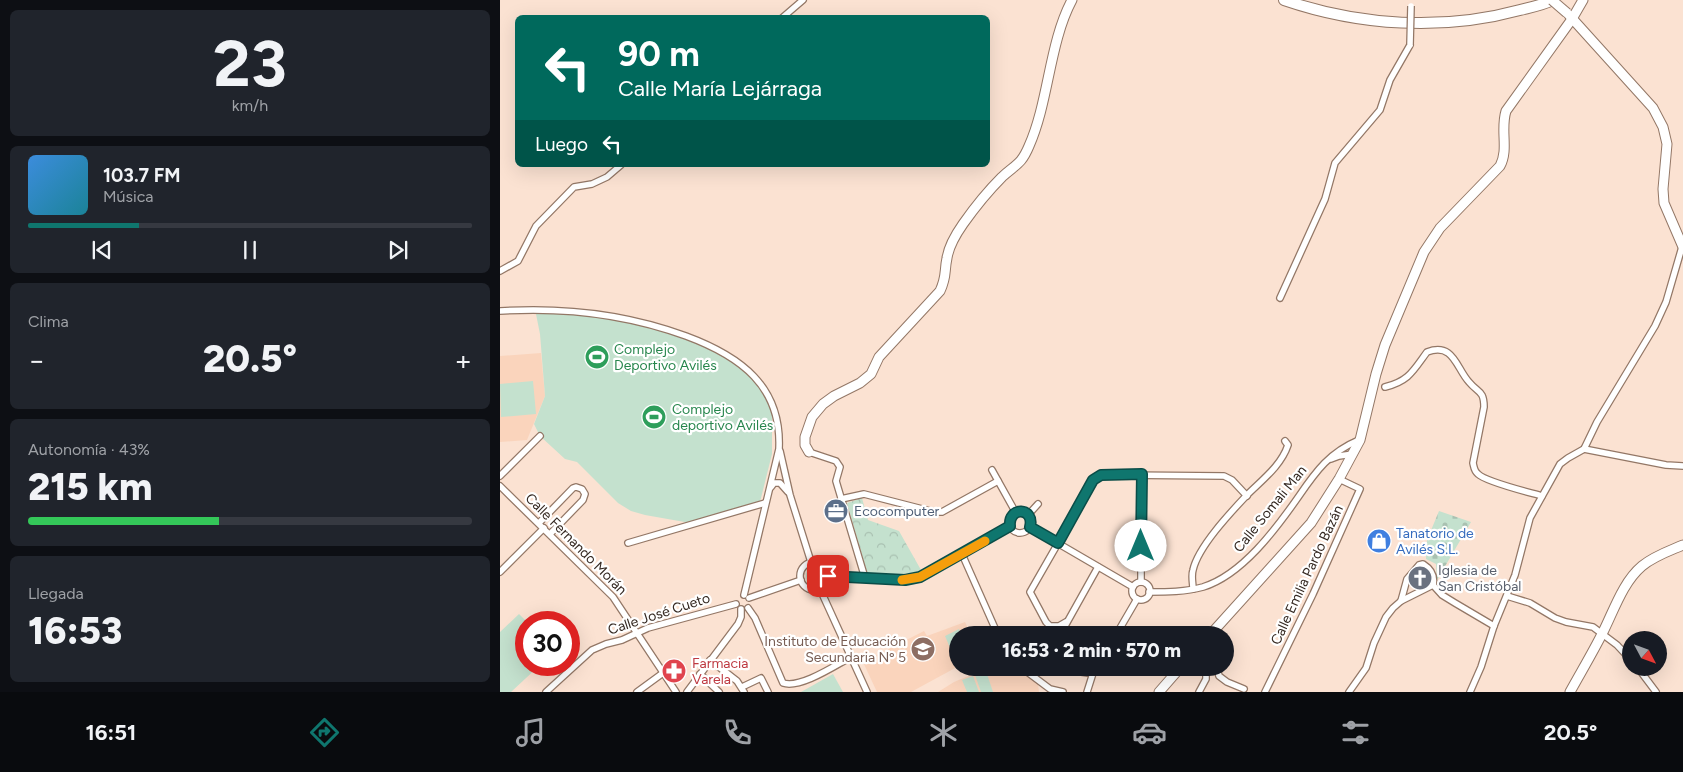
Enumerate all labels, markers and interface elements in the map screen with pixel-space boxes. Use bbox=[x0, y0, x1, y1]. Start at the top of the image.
text: 23 bbox=[213, 24, 287, 102]
text: 90 m bbox=[618, 33, 700, 75]
icon: left bbox=[535, 35, 600, 100]
text: Calle María Lejárraga bbox=[618, 75, 822, 102]
text: km/h bbox=[232, 96, 268, 115]
icon: left bbox=[598, 130, 626, 158]
text: Luego bbox=[535, 133, 588, 156]
text: 103.7 FM bbox=[103, 164, 181, 187]
text: Música bbox=[103, 187, 153, 206]
icon: previous bbox=[88, 236, 116, 264]
icon: pause bbox=[236, 236, 264, 264]
icon: next bbox=[384, 236, 412, 264]
text: Clima bbox=[28, 312, 69, 331]
text: 20.5° bbox=[203, 336, 297, 382]
place label: Complejo Deportivo Avilés bbox=[614, 341, 717, 374]
text: − bbox=[28, 343, 45, 377]
text: + bbox=[455, 343, 472, 377]
sports icon: Complejo Deportivo Avilés bbox=[584, 344, 610, 370]
place label: Complejo deportivo Avilés bbox=[672, 401, 773, 434]
sports icon: Complejo deportivo Avilés bbox=[641, 404, 667, 430]
text: Autonomía · 43% bbox=[28, 440, 150, 459]
street label: Calle Somali Man bbox=[1230, 462, 1310, 556]
text: 215 km bbox=[28, 464, 152, 510]
street label: Calle Fernando Morán bbox=[522, 490, 630, 598]
office icon: Ecocomputer bbox=[823, 498, 849, 524]
street label: Calle Emilia Pardo Bazán bbox=[1267, 502, 1347, 647]
place label: Ecocomputer bbox=[854, 503, 940, 520]
position arrow bbox=[1114, 519, 1166, 571]
place label: Tanatorio de Avilés S.L. bbox=[1396, 525, 1474, 558]
shop icon: Tanatorio de Avilés S.L. bbox=[1366, 528, 1392, 554]
pin bbox=[807, 555, 849, 597]
icon: arrive bbox=[814, 562, 842, 590]
place label: Iglesia de San Cristóbal bbox=[1438, 562, 1521, 595]
church icon: Iglesia de San Cristóbal bbox=[1407, 565, 1433, 591]
text: Llegada bbox=[28, 584, 84, 603]
street label: Calle José Cueto bbox=[606, 589, 712, 639]
text: 16:53 bbox=[28, 608, 122, 654]
speed limit sign: 30 bbox=[515, 611, 580, 676]
north arrow bbox=[1622, 631, 1668, 676]
map controls bbox=[1622, 631, 1667, 676]
place label: Instituto de Educación Secundaria Nº 5 bbox=[764, 633, 906, 666]
school or university icon: Instituto de Educación Secundaria Nº 5 bbox=[910, 636, 936, 662]
text: 16:53 · 2 min · 570 m bbox=[1002, 639, 1181, 662]
place label: Farmacia Varela bbox=[692, 655, 748, 688]
pharmacy icon: Farmacia Varela bbox=[661, 658, 687, 684]
icon: directions bbox=[307, 715, 342, 750]
icon: music bbox=[513, 715, 548, 750]
icon: phone bbox=[720, 715, 755, 750]
icon: climate bbox=[926, 715, 961, 750]
icon: car bbox=[1132, 715, 1167, 750]
icon: filters bbox=[1338, 715, 1373, 750]
text: 16:51 bbox=[86, 719, 136, 746]
text: 20.5° bbox=[1544, 719, 1597, 746]

